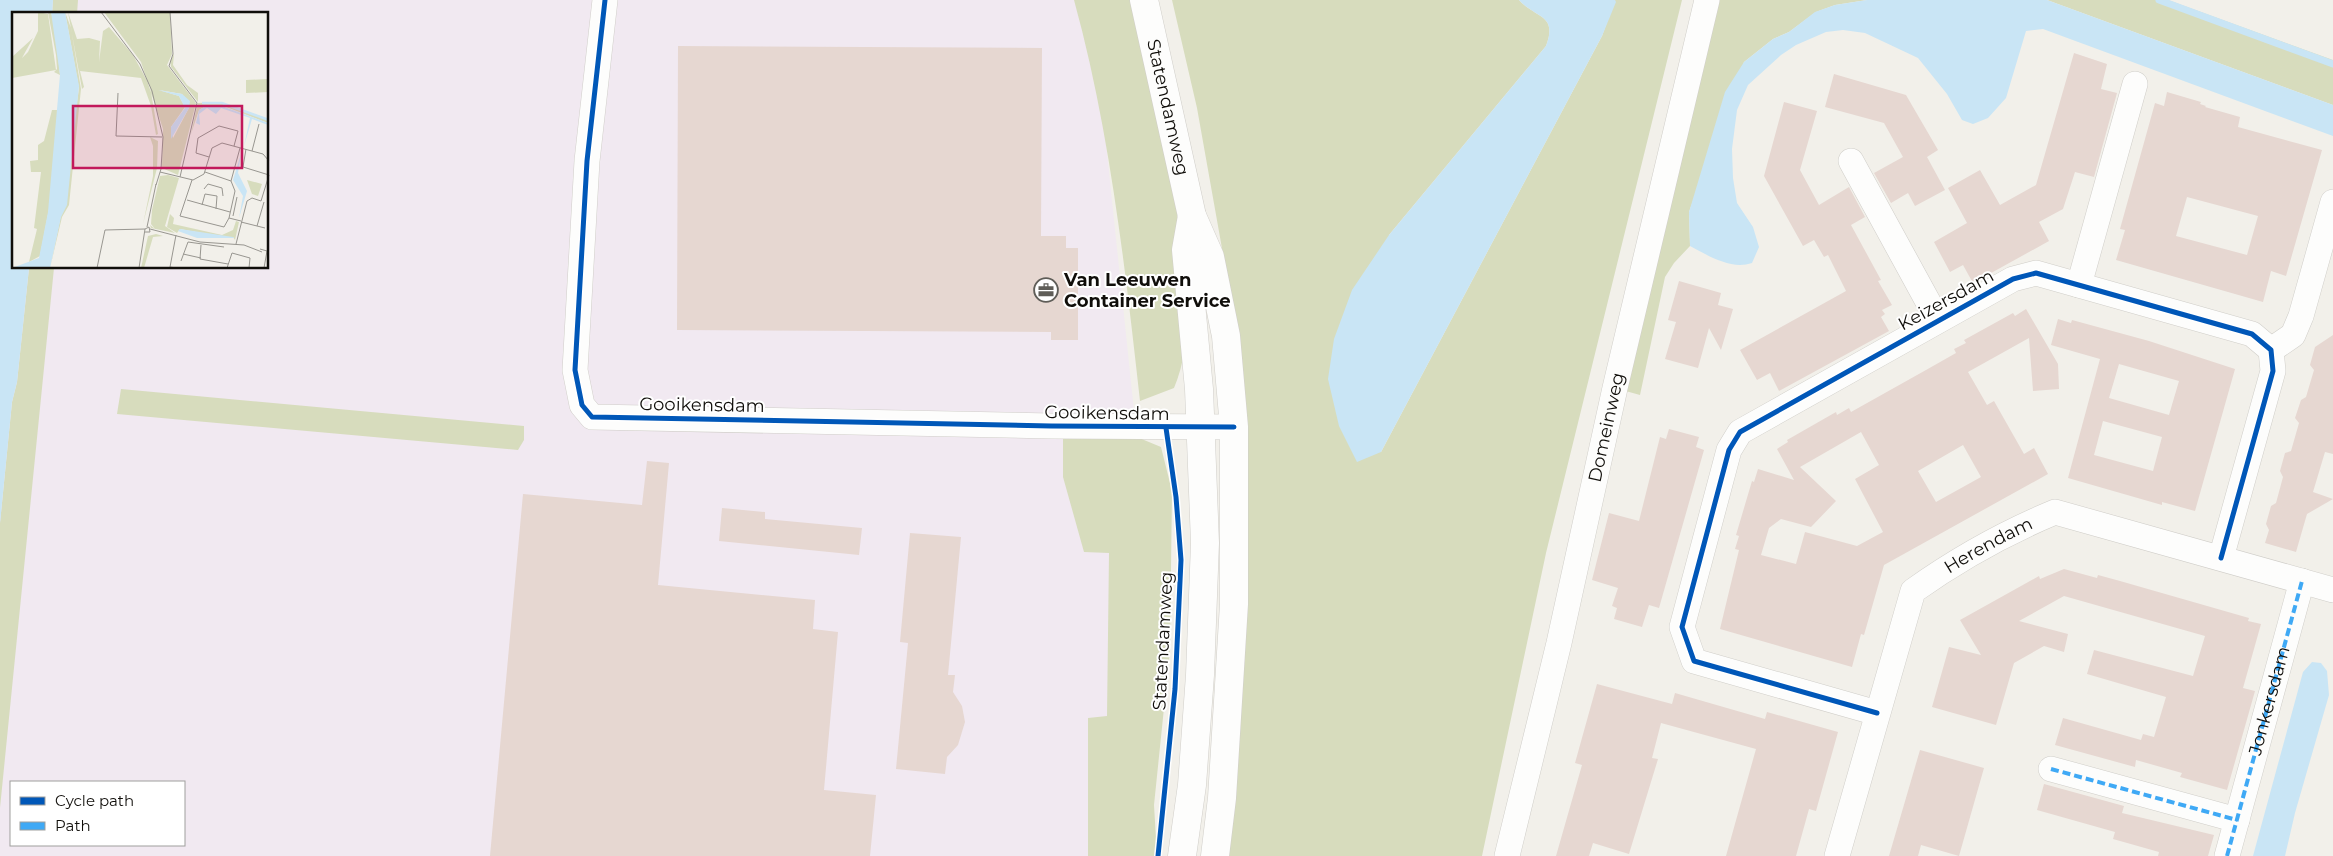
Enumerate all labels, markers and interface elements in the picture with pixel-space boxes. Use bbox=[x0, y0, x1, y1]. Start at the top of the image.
inset map bbox=[12, 12, 269, 269]
street label: Statendamweg bbox=[1142, 37, 1194, 178]
street label: Keizersdam bbox=[1894, 265, 1998, 335]
place label: Van Leeuwen Container Service bbox=[1063, 269, 1231, 312]
office icon: Van Leeuwen Container Service bbox=[1033, 277, 1059, 303]
street label: Domeinweg bbox=[1584, 370, 1629, 484]
street label: Gooikensdam bbox=[639, 393, 765, 417]
street label: Gooikensdam bbox=[1044, 401, 1170, 425]
street label: Herendam bbox=[1940, 512, 2036, 578]
street label: Statendamweg bbox=[1148, 571, 1178, 711]
street label: Jonkersdam bbox=[2244, 644, 2295, 758]
legend bbox=[10, 781, 185, 846]
text: Cycle path bbox=[55, 791, 134, 810]
text: Path bbox=[55, 816, 91, 835]

